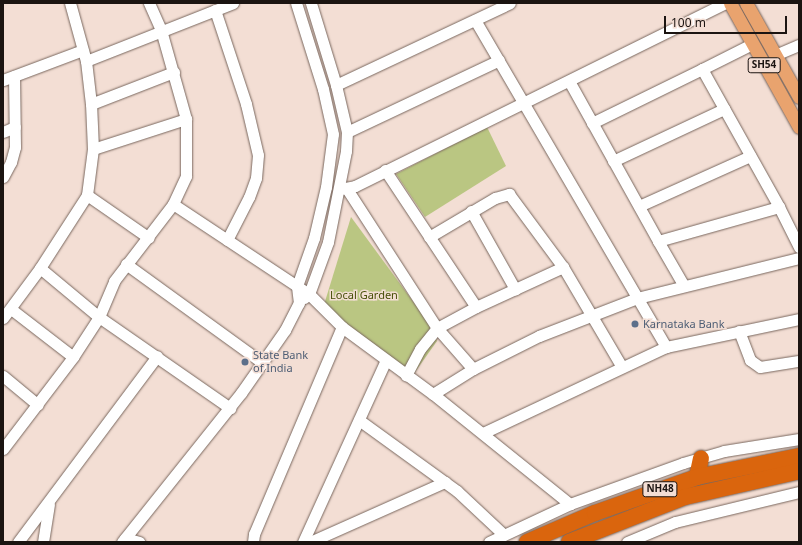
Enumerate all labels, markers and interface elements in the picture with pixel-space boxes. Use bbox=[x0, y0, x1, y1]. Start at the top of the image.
scale bar bbox=[666, 8, 789, 34]
text: 100 m bbox=[671, 14, 706, 31]
road number: SH54 bbox=[747, 57, 781, 73]
park label: Local Garden bbox=[330, 288, 398, 302]
place label: Karnataka Bank bbox=[643, 317, 725, 331]
marker: Karnataka Bank bbox=[630, 319, 640, 329]
place label: State Bank of India bbox=[253, 349, 308, 375]
marker: State Bank of India bbox=[240, 357, 250, 367]
road number: NH48 bbox=[642, 481, 678, 497]

